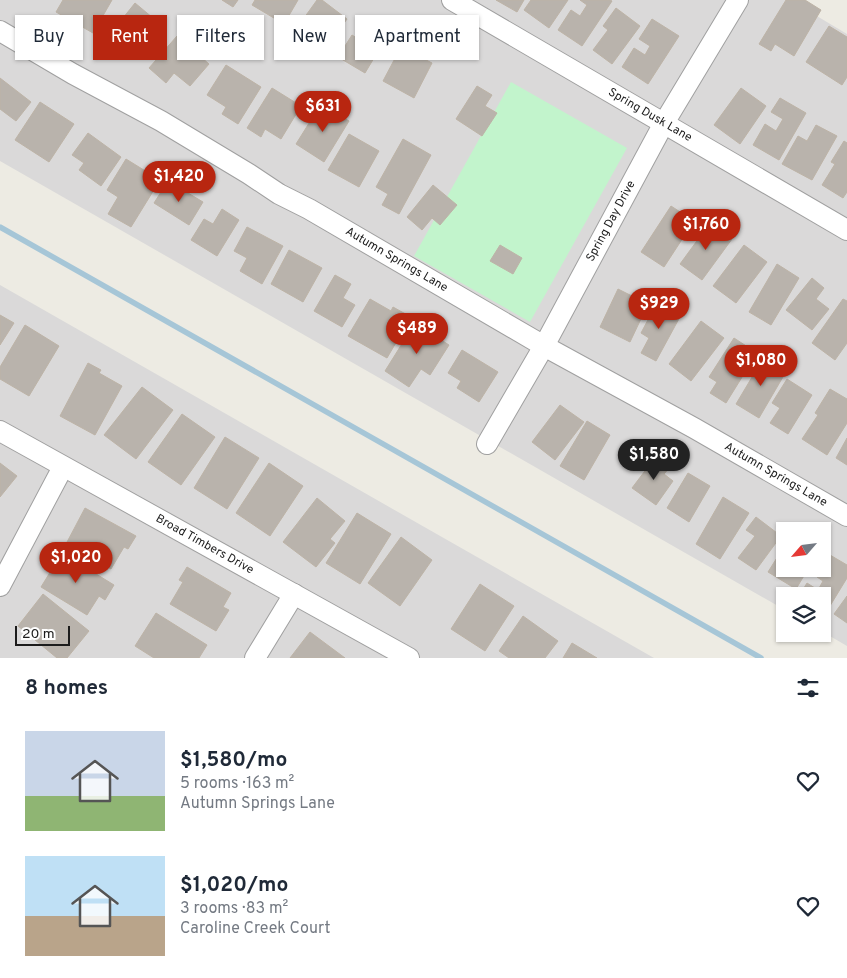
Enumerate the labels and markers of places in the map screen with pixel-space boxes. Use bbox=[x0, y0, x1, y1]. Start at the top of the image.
pin: $631 bbox=[293, 90, 353, 133]
pin: $1,420 bbox=[138, 160, 220, 203]
pin: $1,760 bbox=[665, 208, 747, 251]
pin: $929 bbox=[629, 288, 689, 330]
pin: $489 bbox=[387, 312, 447, 355]
pin: $1,080 bbox=[720, 344, 802, 387]
pin: $1,580 bbox=[613, 438, 695, 481]
pin: $1,020 bbox=[35, 542, 117, 584]

